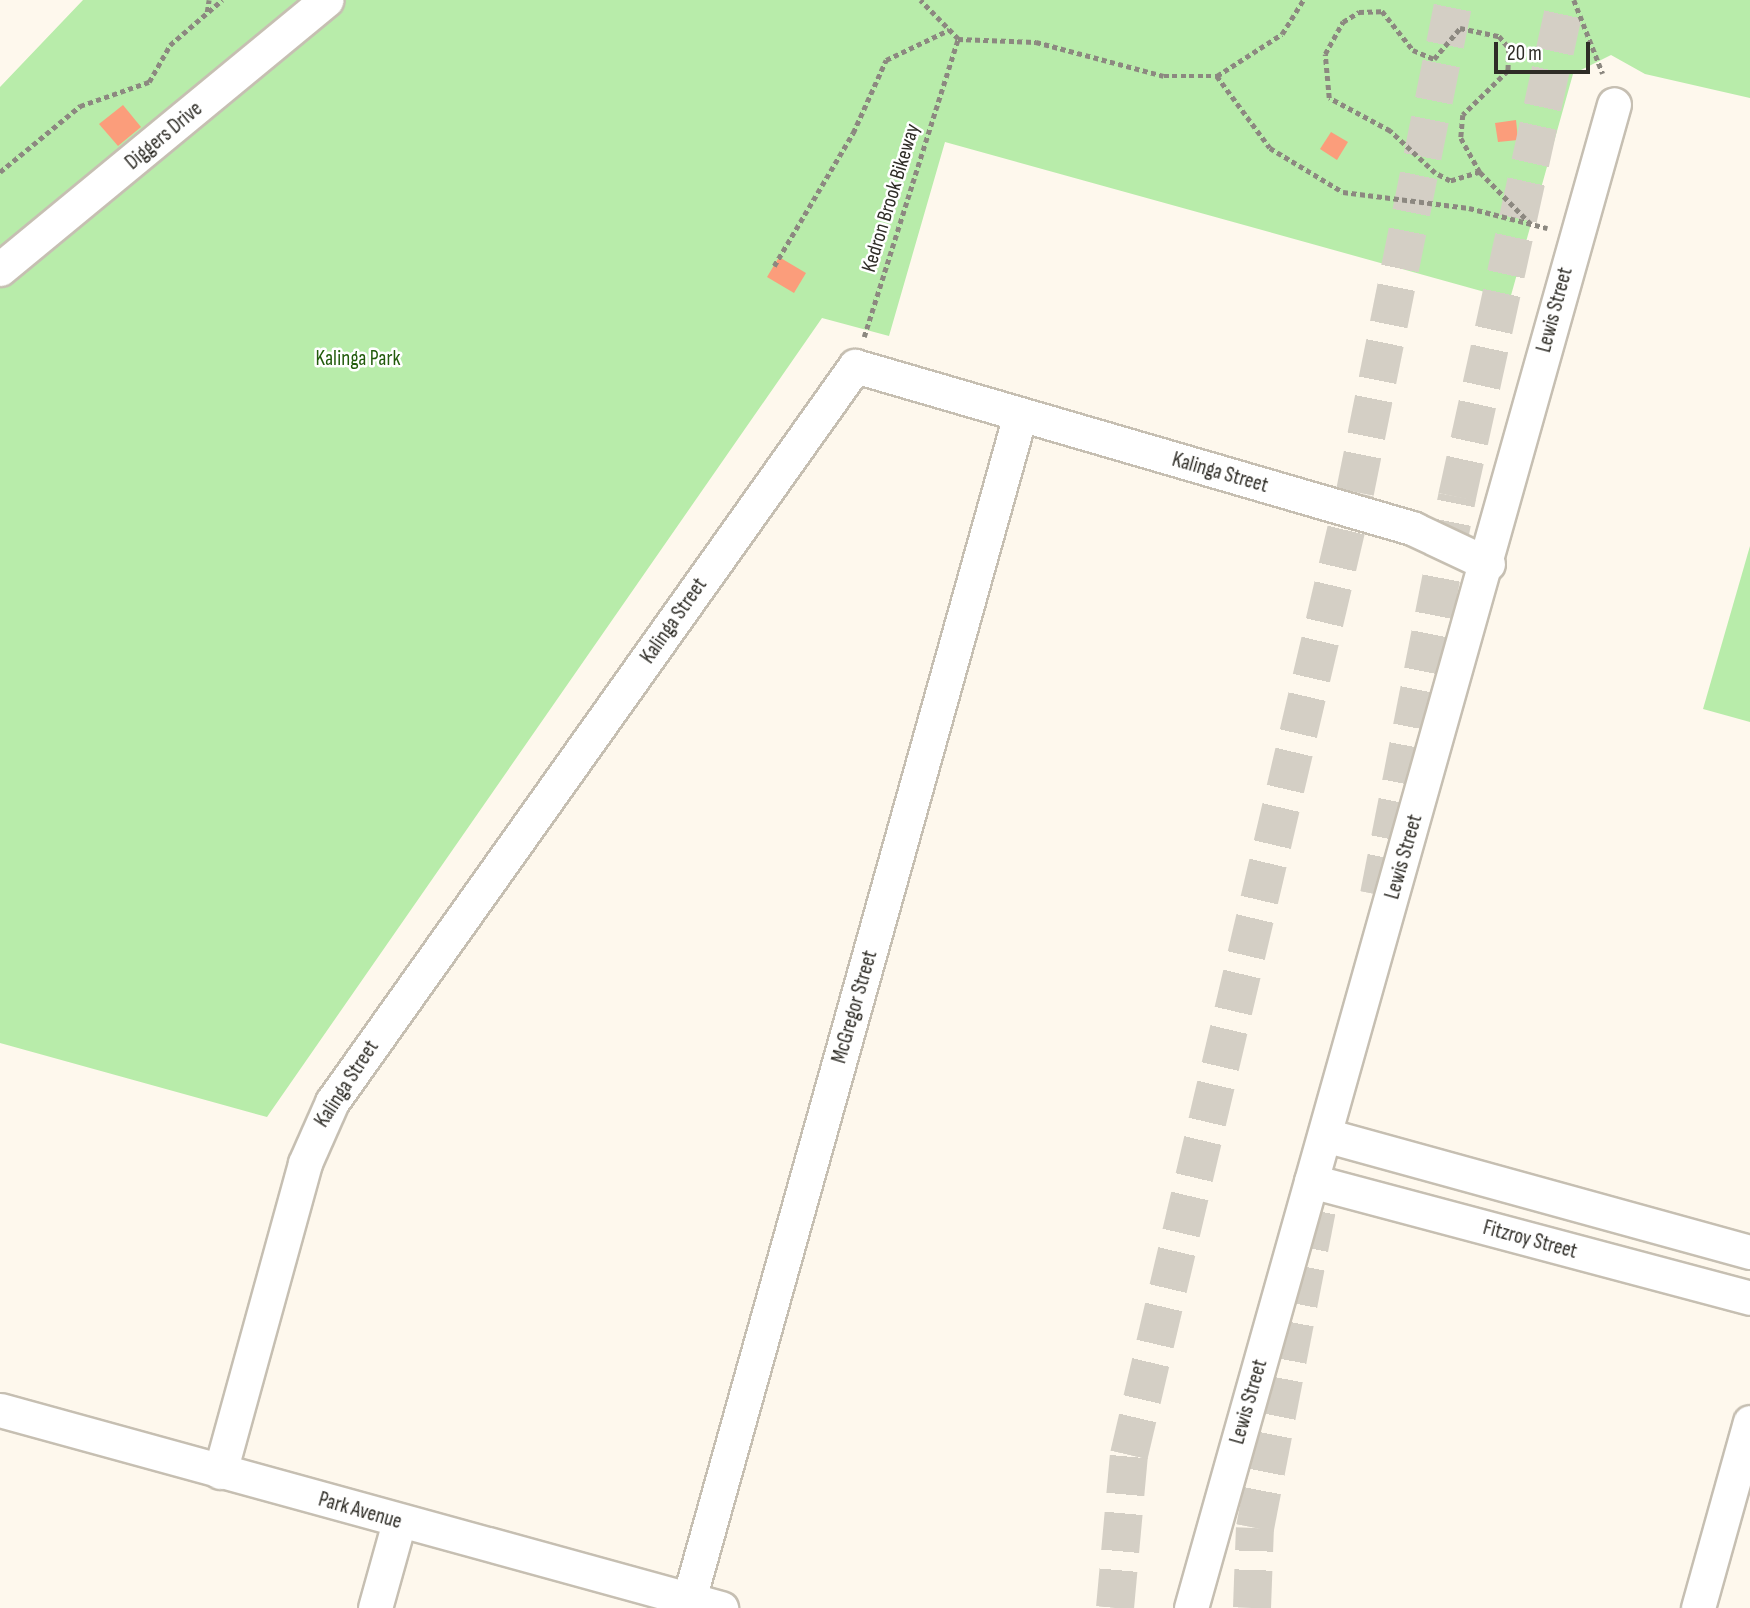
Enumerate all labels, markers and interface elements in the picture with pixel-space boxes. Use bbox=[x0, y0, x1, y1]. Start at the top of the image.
scale bar bbox=[1498, 28, 1594, 72]
text: 20 m bbox=[1507, 41, 1542, 66]
street label: Diggers Drive bbox=[120, 97, 208, 175]
street label: Kedron Brook Bikeway bbox=[856, 121, 926, 275]
street label: Lewis Street bbox=[1532, 265, 1578, 355]
park label: Kalinga Park bbox=[316, 346, 400, 372]
street label: Kalinga Street bbox=[1169, 447, 1271, 499]
street label: Kalinga Street bbox=[635, 573, 713, 669]
street label: Lewis Street bbox=[1380, 812, 1428, 902]
street label: McGregor Street bbox=[827, 948, 883, 1066]
street label: Kalinga Street bbox=[310, 1036, 384, 1132]
street label: Fitzroy Street bbox=[1480, 1215, 1580, 1265]
street label: Lewis Street bbox=[1225, 1357, 1273, 1447]
street label: Park Avenue bbox=[315, 1487, 405, 1535]

